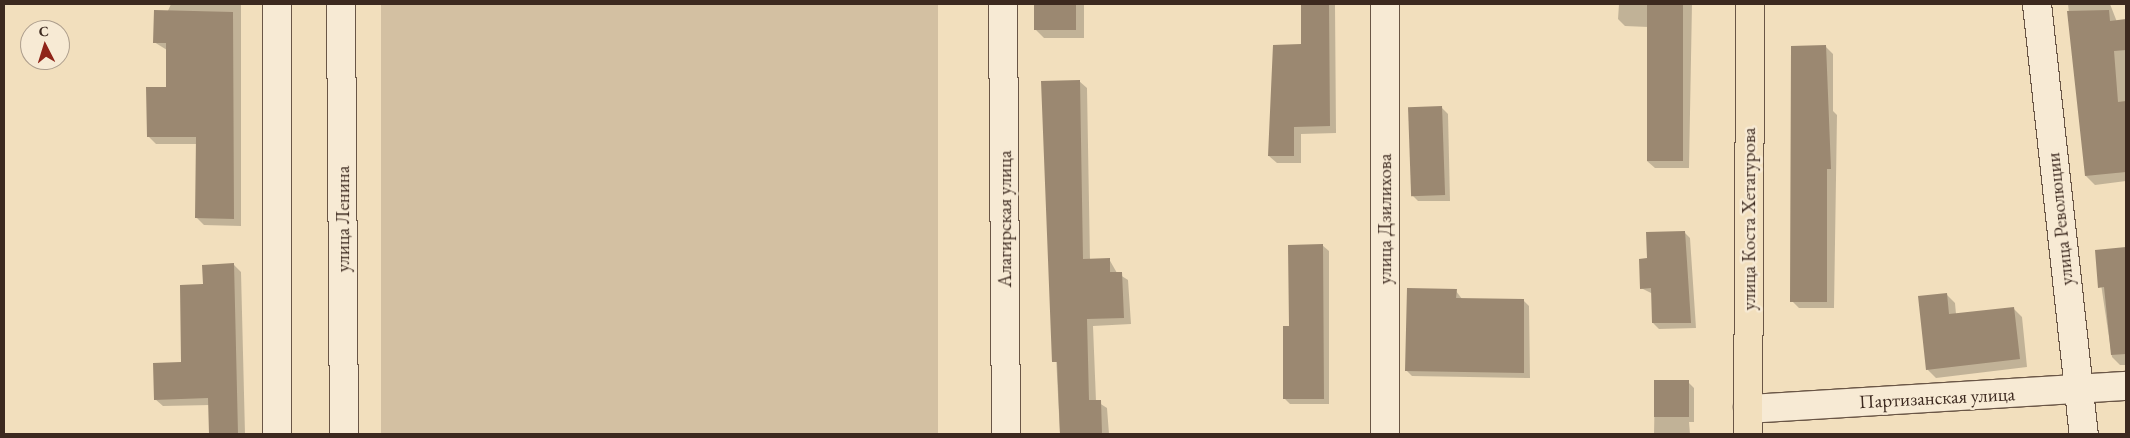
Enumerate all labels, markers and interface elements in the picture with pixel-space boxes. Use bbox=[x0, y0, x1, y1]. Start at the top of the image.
north arrow bbox=[20, 20, 70, 70]
text: С bbox=[38, 22, 50, 40]
street label: улица Коста Хетагурова bbox=[1738, 128, 1760, 310]
street label: Алагирская улица bbox=[994, 151, 1016, 287]
street label: улица Революции bbox=[2042, 151, 2078, 287]
street label: улица Дзилихова bbox=[1374, 154, 1396, 284]
street label: улица Ленина bbox=[332, 166, 354, 272]
street label: Партизанская улица bbox=[1858, 383, 2016, 413]

